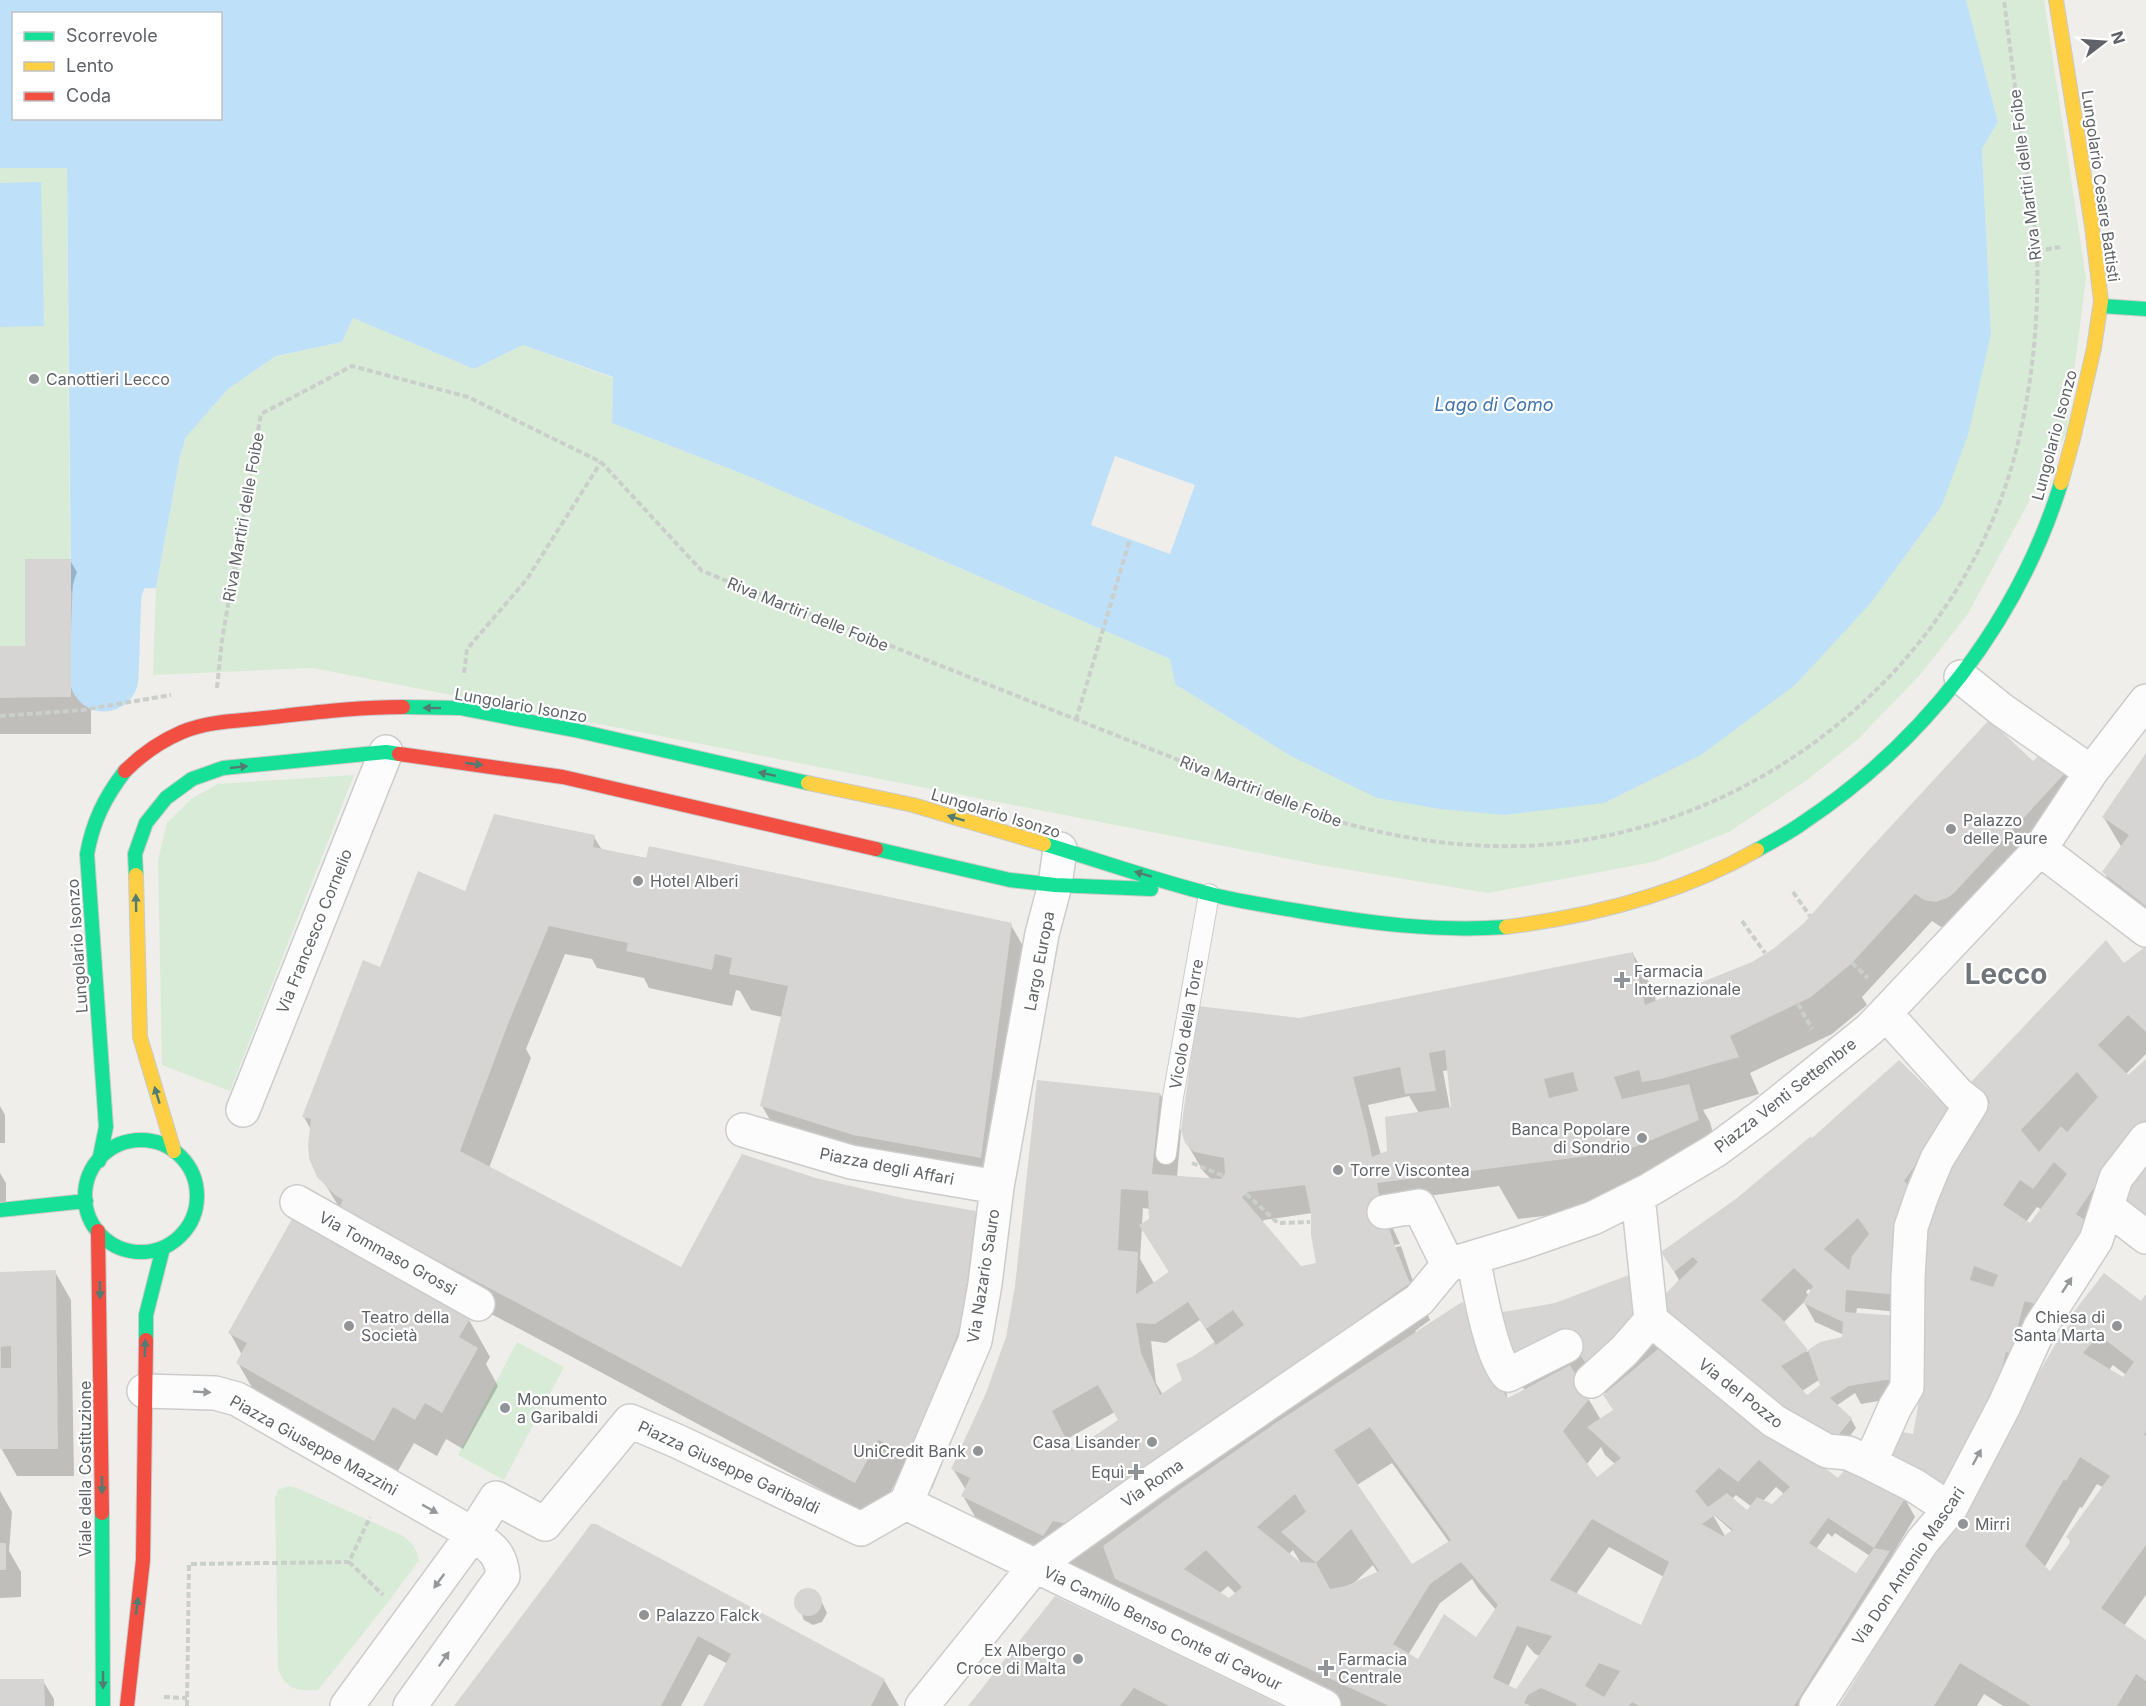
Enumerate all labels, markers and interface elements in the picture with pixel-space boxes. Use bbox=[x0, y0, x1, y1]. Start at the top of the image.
legend bbox=[12, 12, 222, 120]
north arrow bbox=[2074, 12, 2134, 72]
text: Scorrevole bbox=[66, 25, 158, 46]
text: N bbox=[2107, 29, 2130, 46]
text: Lento bbox=[66, 55, 114, 76]
text: Coda bbox=[66, 85, 111, 106]
street label: Riva Martiri delle Foibe bbox=[2005, 88, 2045, 262]
street label: Lungolario Cesare Battisti bbox=[2078, 89, 2124, 283]
street label: Lungolario Isonzo bbox=[2027, 367, 2081, 503]
place label: Canottieri Lecco bbox=[46, 369, 170, 389]
marker: Canottieri Lecco bbox=[27, 372, 41, 386]
water label: Lago di Como bbox=[1434, 394, 1554, 415]
street label: Riva Martiri delle Foibe bbox=[218, 430, 268, 604]
street label: Riva Martiri delle Foibe bbox=[724, 572, 892, 656]
street label: Lungolario Isonzo bbox=[453, 683, 589, 727]
one-way arrow bbox=[422, 703, 441, 712]
street label: Riva Martiri delle Foibe bbox=[1177, 751, 1345, 831]
one-way arrow bbox=[465, 759, 484, 768]
one-way arrow bbox=[229, 762, 248, 772]
one-way arrow bbox=[757, 769, 776, 778]
street label: Lungolario Isonzo bbox=[929, 784, 1063, 842]
place label: Palazzo delle Paure bbox=[1963, 810, 2047, 848]
one-way arrow bbox=[947, 813, 965, 822]
marker: Palazzo delle Paure bbox=[1944, 822, 1958, 836]
street label: Via Francesco Cornelio bbox=[272, 846, 356, 1016]
one-way arrow bbox=[1134, 869, 1152, 878]
place label: Hotel Alberi bbox=[650, 871, 738, 891]
marker: Hotel Alberi bbox=[631, 874, 645, 888]
street label: Lungolario Isonzo bbox=[62, 878, 92, 1014]
one-way arrow bbox=[132, 893, 141, 912]
street label: Largo Europa bbox=[1020, 909, 1058, 1013]
street label: Vicolo della Torre bbox=[1165, 957, 1207, 1091]
district label: Lecco bbox=[1965, 957, 2047, 991]
place label: Farmacia Internazionale bbox=[1634, 961, 1741, 999]
marker: Farmacia Internazionale bbox=[1615, 973, 1629, 987]
street label: Piazza Venti Settembre bbox=[1710, 1033, 1860, 1157]
one-way arrow bbox=[152, 1086, 161, 1104]
place label: Banca Popolare di Sondrio bbox=[1511, 1119, 1630, 1157]
marker: Banca Popolare di Sondrio bbox=[1635, 1131, 1649, 1145]
street label: Piazza degli Affari bbox=[818, 1143, 956, 1189]
place label: Torre Viscontea bbox=[1350, 1160, 1470, 1180]
marker: Torre Viscontea bbox=[1331, 1163, 1345, 1177]
street label: Via Tommaso Grossi bbox=[316, 1207, 460, 1299]
street label: Via Nazario Sauro bbox=[963, 1207, 1003, 1345]
one-way arrow bbox=[2061, 1277, 2073, 1293]
one-way arrow bbox=[95, 1280, 104, 1299]
place label: Teatro della Società bbox=[361, 1307, 450, 1345]
place label: Chiesa di Santa Marta bbox=[2013, 1307, 2105, 1345]
marker: Teatro della Società bbox=[342, 1319, 356, 1333]
marker: Chiesa di Santa Marta bbox=[2110, 1319, 2124, 1333]
one-way arrow bbox=[141, 1339, 150, 1358]
street label: Via del Pozzo bbox=[1694, 1354, 1788, 1432]
street label: Viale della Costituzione bbox=[75, 1381, 95, 1557]
one-way arrow bbox=[193, 1388, 212, 1397]
place label: Monumento a Garibaldi bbox=[517, 1389, 607, 1427]
street label: Piazza Giuseppe Mazzini bbox=[226, 1390, 402, 1500]
marker: Monumento a Garibaldi bbox=[498, 1401, 512, 1415]
street label: Piazza Giuseppe Garibaldi bbox=[635, 1416, 823, 1518]
place label: Casa Lisander bbox=[1032, 1432, 1140, 1452]
marker: Casa Lisander bbox=[1145, 1435, 1159, 1449]
place label: UniCredit Bank bbox=[853, 1441, 966, 1461]
marker: UniCredit Bank bbox=[971, 1444, 985, 1458]
one-way arrow bbox=[1972, 1448, 1982, 1465]
street label: Via Roma bbox=[1117, 1454, 1187, 1512]
place label: Equì bbox=[1091, 1462, 1124, 1482]
marker: Equì bbox=[1129, 1465, 1143, 1479]
one-way arrow bbox=[97, 1475, 107, 1494]
street label: Via Don Antonio Mascari bbox=[1848, 1483, 1968, 1649]
one-way arrow bbox=[422, 1504, 439, 1514]
place label: Mirri bbox=[1975, 1514, 2010, 1534]
marker: Mirri bbox=[1956, 1517, 1970, 1531]
street label: Via Camillo Benso Conte di Cavour bbox=[1041, 1561, 1285, 1695]
one-way arrow bbox=[433, 1573, 445, 1588]
one-way arrow bbox=[132, 1597, 142, 1616]
place label: Palazzo Falck bbox=[656, 1605, 760, 1625]
marker: Palazzo Falck bbox=[637, 1608, 651, 1622]
place label: Ex Albergo Croce di Malta bbox=[956, 1640, 1066, 1678]
place label: Farmacia Centrale bbox=[1338, 1649, 1407, 1687]
one-way arrow bbox=[438, 1651, 450, 1667]
marker: Ex Albergo Croce di Malta bbox=[1071, 1652, 1085, 1666]
marker: Farmacia Centrale bbox=[1319, 1661, 1333, 1675]
one-way arrow bbox=[98, 1670, 108, 1689]

